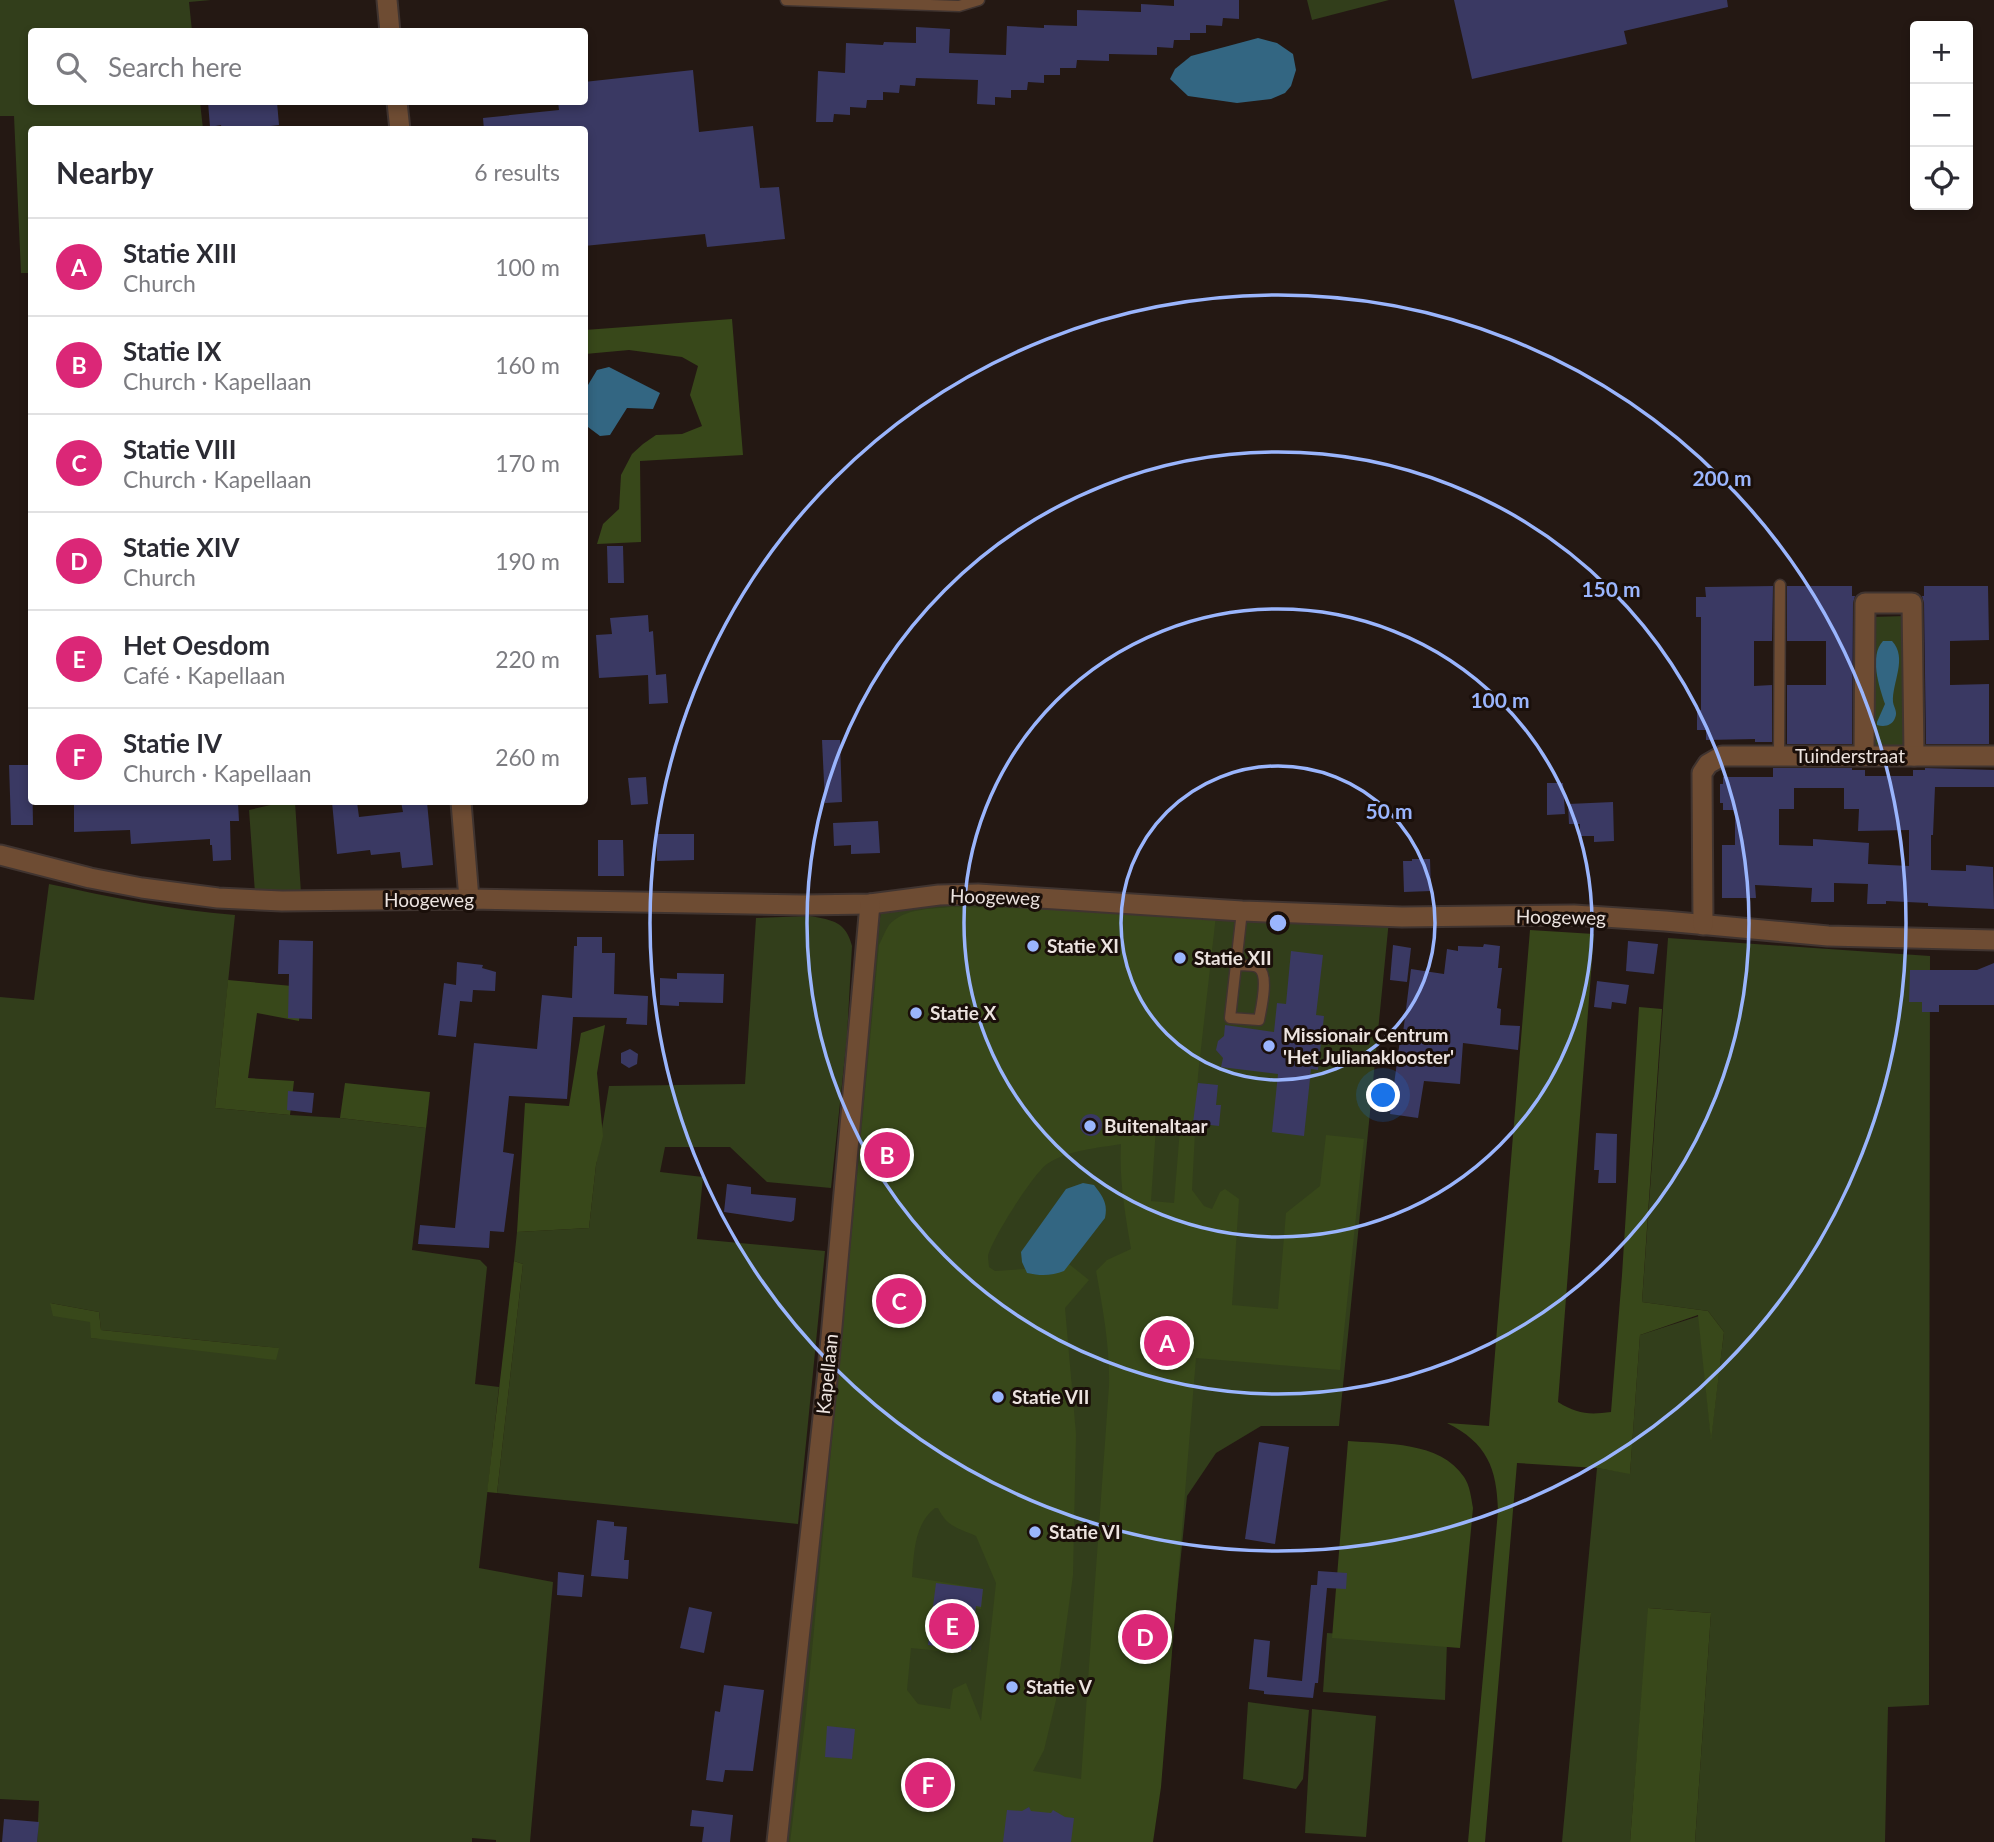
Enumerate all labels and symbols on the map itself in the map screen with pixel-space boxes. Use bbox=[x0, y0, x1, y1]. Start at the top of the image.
text: 200 m bbox=[1692, 465, 1752, 490]
text: 150 m bbox=[1581, 576, 1641, 601]
text: 100 m bbox=[1470, 687, 1530, 712]
street label: Tuinderstraat bbox=[1795, 744, 1905, 767]
text: 50 m bbox=[1365, 798, 1413, 823]
street label: Hoogeweg bbox=[950, 883, 1041, 910]
street label: Hoogeweg bbox=[384, 888, 474, 911]
street label: Hoogeweg bbox=[1516, 904, 1606, 929]
centre of rings bbox=[1266, 911, 1290, 935]
place label: Statie XI bbox=[1047, 934, 1119, 957]
marker: Statie XI bbox=[1025, 938, 1041, 954]
place label: Statie XII bbox=[1194, 946, 1272, 969]
marker: Statie XII bbox=[1172, 950, 1188, 966]
place label: Statie X bbox=[930, 1001, 997, 1024]
marker: Statie X bbox=[908, 1005, 924, 1021]
place label: Missionair Centrum 'Het Julianaklooster' bbox=[1283, 1023, 1454, 1068]
marker: Missionair Centrum 'Het Julianaklooster' bbox=[1261, 1038, 1277, 1054]
your location bbox=[1366, 1078, 1400, 1112]
place label: Buitenaltaar bbox=[1104, 1114, 1208, 1137]
marker: Buitenaltaar bbox=[1082, 1118, 1098, 1134]
pin: B bbox=[864, 1129, 910, 1181]
pin: C bbox=[876, 1275, 922, 1327]
pin: A bbox=[1144, 1317, 1190, 1369]
street label: Kapellaan bbox=[811, 1332, 842, 1415]
place label: Statie VII bbox=[1012, 1385, 1089, 1408]
marker: Statie VII bbox=[990, 1389, 1006, 1405]
place label: Statie VI bbox=[1049, 1520, 1121, 1543]
marker: Statie VI bbox=[1027, 1524, 1043, 1540]
pin: E bbox=[929, 1600, 975, 1652]
pin: D bbox=[1122, 1611, 1168, 1663]
place label: Statie V bbox=[1026, 1675, 1093, 1698]
marker: Statie V bbox=[1004, 1679, 1020, 1695]
pin: F bbox=[905, 1759, 951, 1811]

